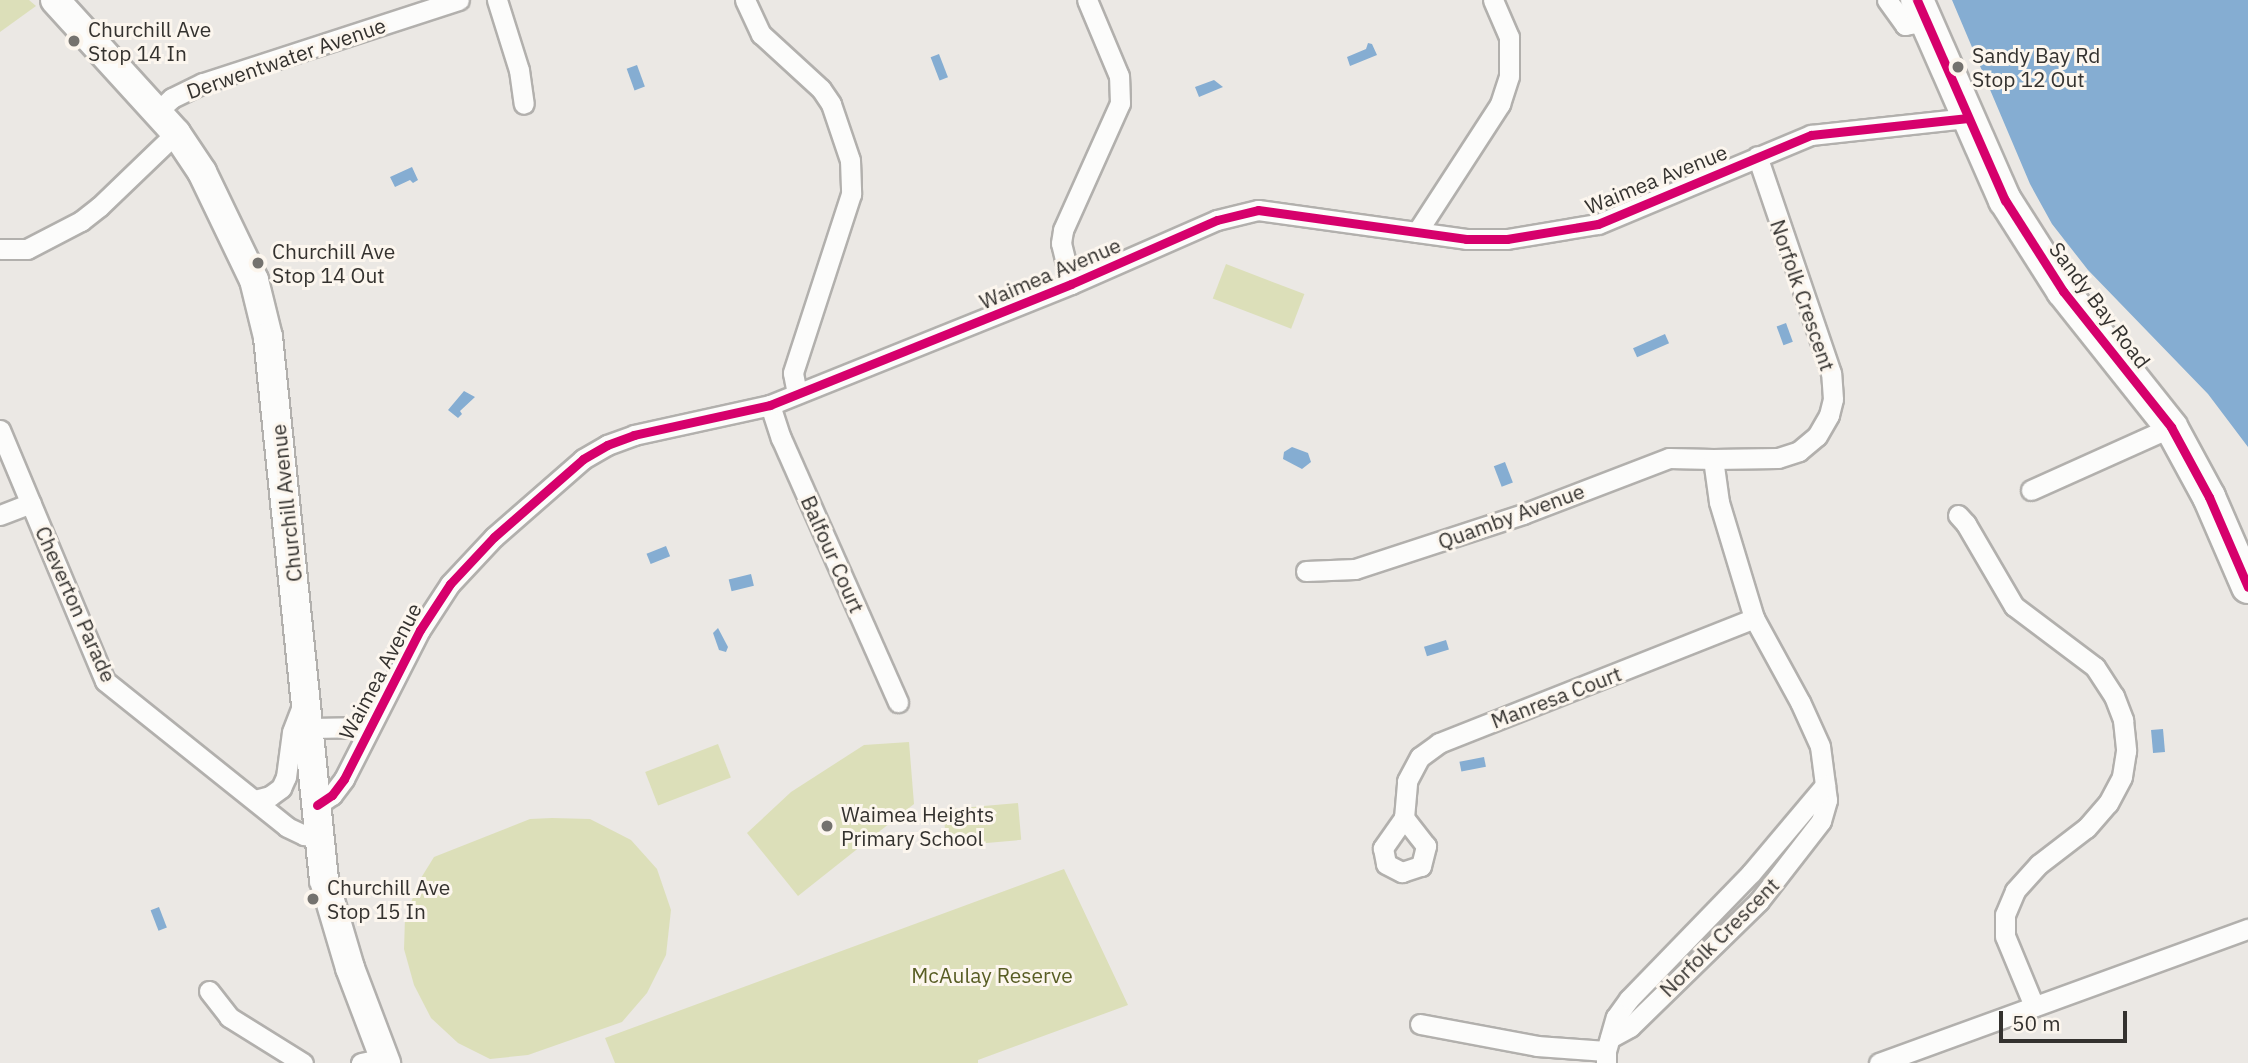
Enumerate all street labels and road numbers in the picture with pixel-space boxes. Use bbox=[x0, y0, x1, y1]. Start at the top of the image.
street label: Derwentwater Avenue bbox=[183, 12, 389, 104]
street label: Waimea Avenue bbox=[1581, 139, 1731, 219]
street label: Norfolk Crescent bbox=[1765, 216, 1841, 374]
street label: Waimea Avenue bbox=[976, 232, 1124, 314]
street label: Sandy Bay Road bbox=[2044, 237, 2156, 373]
street label: Churchill Avenue bbox=[265, 423, 307, 583]
street label: Quamby Avenue bbox=[1434, 478, 1588, 554]
street label: Balfour Court bbox=[796, 492, 870, 616]
street label: Cheverton Parade bbox=[30, 522, 122, 686]
street label: Waimea Avenue bbox=[333, 598, 427, 744]
street label: Manresa Court bbox=[1487, 661, 1625, 733]
street label: Norfolk Crescent bbox=[1654, 872, 1784, 1002]

